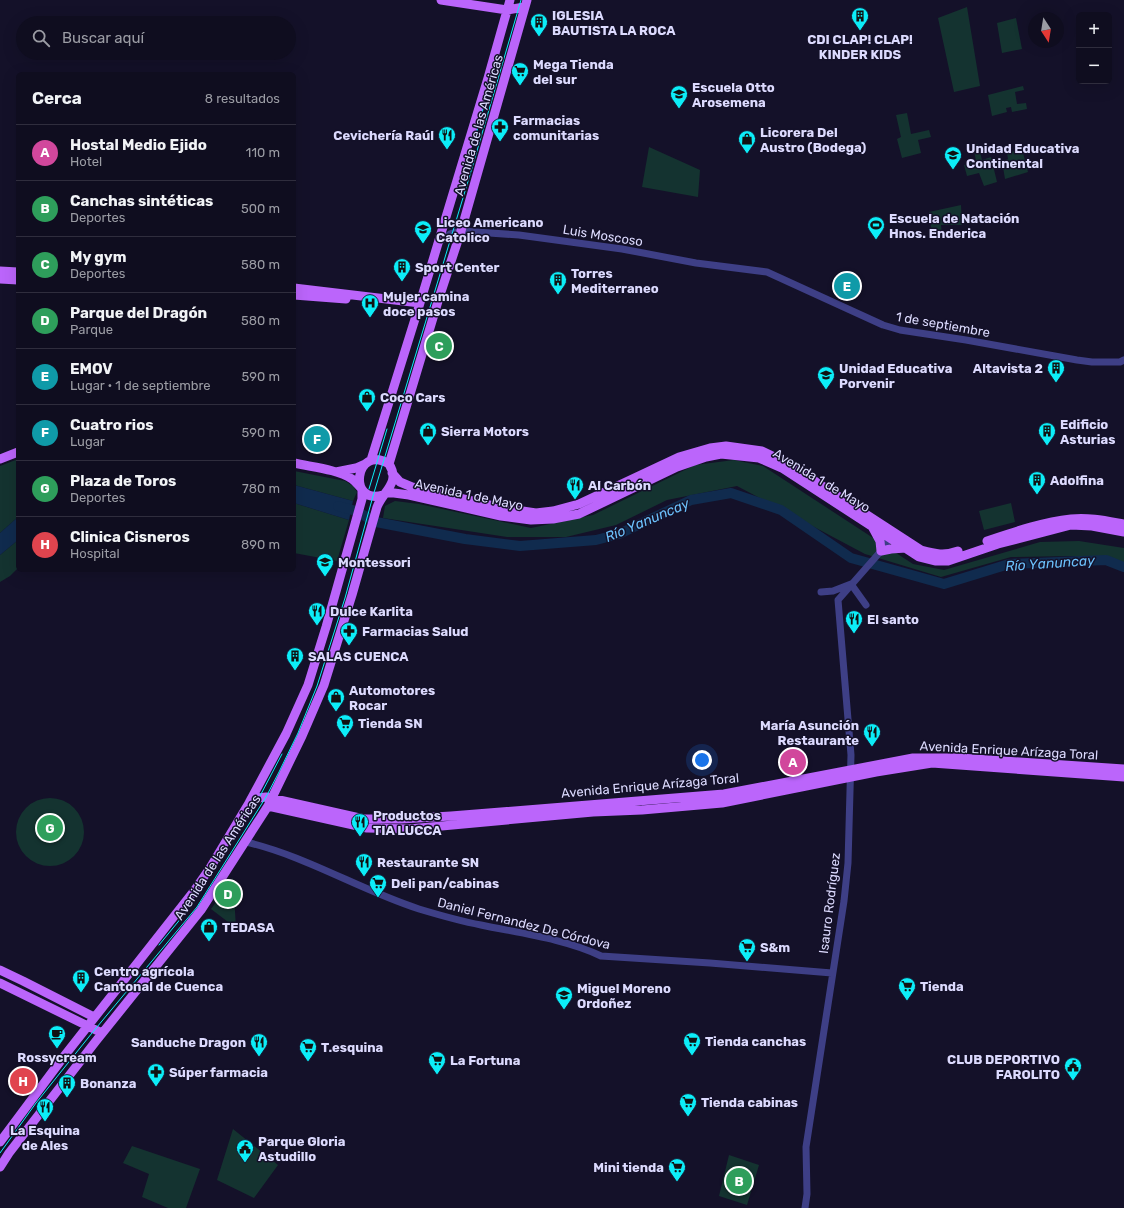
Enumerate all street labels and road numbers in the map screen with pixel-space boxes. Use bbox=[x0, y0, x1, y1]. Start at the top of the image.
street label: Avenida de las Américas bbox=[451, 52, 506, 198]
street label: Luis Moscoso bbox=[562, 222, 644, 249]
street label: 1 de septiembre bbox=[895, 309, 991, 340]
street label: Avenida 1 de Mayo bbox=[771, 446, 873, 515]
street label: Avenida 1 de Mayo bbox=[413, 476, 524, 513]
street label: Avenida Enrique Arízaga Toral bbox=[919, 738, 1099, 764]
street label: Avenida Enrique Arízaga Toral bbox=[560, 770, 740, 802]
street label: Avenida de las Américas bbox=[171, 792, 264, 923]
street label: Isauro Rodríguez bbox=[816, 851, 844, 955]
street label: Daniel Fernandez De Córdova bbox=[436, 895, 612, 952]

